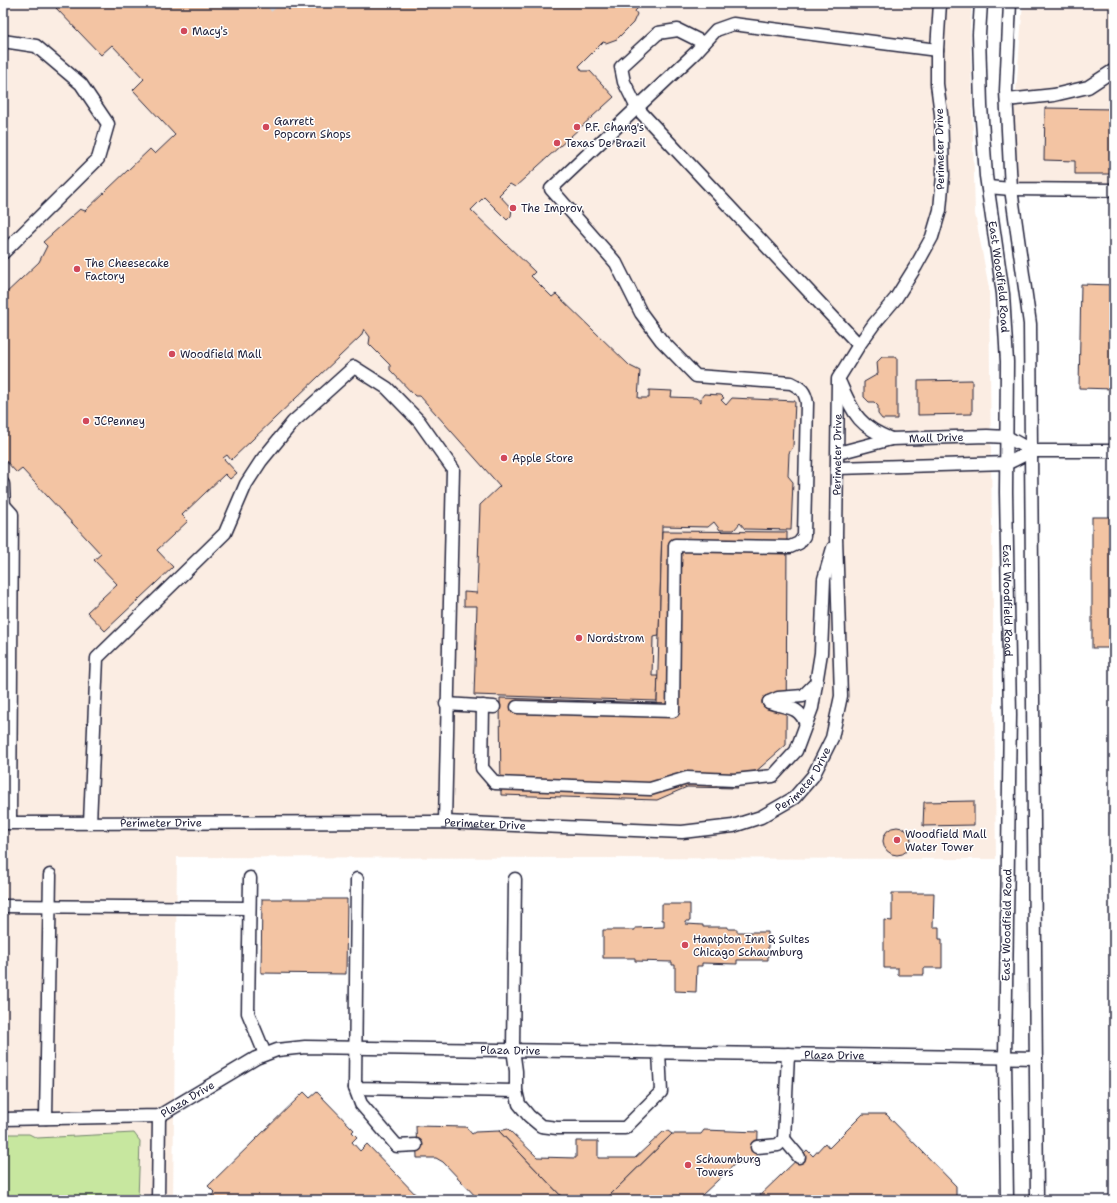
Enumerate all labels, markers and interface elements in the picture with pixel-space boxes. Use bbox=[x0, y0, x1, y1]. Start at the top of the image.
place label: Macy's bbox=[192, 24, 228, 39]
marker: Macy's bbox=[179, 26, 189, 36]
street label: Perimeter Drive bbox=[932, 108, 948, 190]
place label: Garrett Popcorn Shops bbox=[274, 114, 351, 142]
place label: P.F. Chang's bbox=[585, 120, 644, 135]
marker: Garrett Popcorn Shops bbox=[261, 122, 271, 132]
marker: P.F. Chang's bbox=[572, 122, 582, 132]
place label: Texas De Brazil bbox=[565, 136, 646, 151]
marker: Texas De Brazil bbox=[552, 138, 562, 148]
place label: The Improv bbox=[521, 201, 583, 216]
marker: The Improv bbox=[508, 203, 518, 213]
street label: East Woodfield Road bbox=[985, 220, 1013, 333]
place label: The Cheesecake Factory bbox=[85, 256, 169, 284]
marker: The Cheesecake Factory bbox=[72, 264, 82, 274]
place label: Woodfield Mall bbox=[180, 347, 262, 362]
marker: Woodfield Mall bbox=[167, 349, 177, 359]
place label: JCPenney bbox=[94, 414, 145, 429]
street label: Perimeter Drive bbox=[829, 414, 845, 496]
marker: JCPenney bbox=[81, 416, 91, 426]
street label: Mall Drive bbox=[909, 429, 964, 446]
place label: Apple Store bbox=[512, 451, 573, 466]
marker: Apple Store bbox=[499, 453, 509, 463]
street label: East Woodfield Road bbox=[999, 544, 1016, 657]
place label: Nordstrom bbox=[587, 631, 645, 646]
marker: Nordstrom bbox=[574, 633, 584, 643]
street label: Perimeter Drive bbox=[772, 744, 834, 815]
street label: Perimeter Drive bbox=[444, 814, 526, 833]
street label: Perimeter Drive bbox=[120, 815, 202, 830]
place label: Woodfield Mall Water Tower bbox=[905, 827, 987, 855]
marker: Woodfield Mall Water Tower bbox=[892, 835, 902, 845]
street label: East Woodfield Road bbox=[999, 869, 1015, 981]
place label: Hampton Inn & Suites Chicago Schaumburg bbox=[693, 932, 810, 960]
marker: Hampton Inn & Suites Chicago Schaumburg bbox=[680, 940, 690, 950]
street label: Plaza Drive bbox=[480, 1042, 541, 1058]
street label: Plaza Drive bbox=[804, 1047, 865, 1063]
street label: Plaza Drive bbox=[158, 1077, 217, 1121]
place label: Schaumburg Towers bbox=[696, 1152, 761, 1180]
marker: Schaumburg Towers bbox=[683, 1160, 693, 1170]

